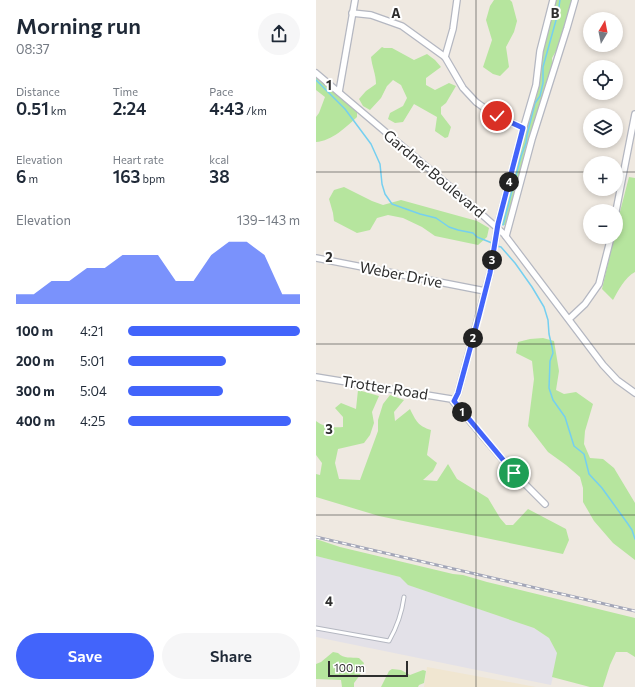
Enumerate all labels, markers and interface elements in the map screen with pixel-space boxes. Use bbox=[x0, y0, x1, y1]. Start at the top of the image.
text: A bbox=[391, 5, 401, 21]
text: B bbox=[551, 5, 560, 21]
text: Morning run bbox=[16, 12, 141, 39]
north arrow bbox=[583, 12, 623, 52]
map controls bbox=[583, 12, 623, 244]
button: share bbox=[258, 13, 300, 55]
text: 08:37 bbox=[16, 41, 50, 57]
button: locate bbox=[583, 60, 623, 100]
text: 1 bbox=[326, 77, 332, 93]
text: Distance bbox=[16, 85, 60, 98]
text: Time bbox=[113, 85, 138, 98]
text: Pace bbox=[209, 85, 233, 98]
text: 0.51 bbox=[16, 98, 49, 119]
text: 2:24 bbox=[113, 98, 146, 119]
text: 4:43 bbox=[209, 98, 244, 119]
pin bbox=[480, 99, 514, 133]
text: km bbox=[49, 104, 66, 117]
text: /km bbox=[244, 104, 267, 117]
icon: check bbox=[486, 105, 508, 127]
button: layers bbox=[583, 108, 623, 148]
street label: Gardner Boulevard bbox=[380, 126, 489, 221]
text: Elevation bbox=[16, 153, 62, 166]
text: Heart rate bbox=[113, 153, 164, 166]
text: kcal bbox=[209, 153, 229, 166]
button: + bbox=[583, 156, 623, 196]
text: 6 bbox=[16, 166, 26, 187]
text: 163 bbox=[113, 166, 140, 187]
text: 38 bbox=[209, 166, 230, 187]
text: m bbox=[26, 172, 38, 185]
text: bpm bbox=[140, 172, 165, 185]
pin: 4 bbox=[499, 172, 519, 192]
text: 4 bbox=[506, 175, 512, 188]
button: − bbox=[583, 204, 623, 244]
text: Elevation bbox=[16, 212, 71, 228]
text: 139–143 m bbox=[237, 212, 300, 228]
text: 2 bbox=[325, 249, 333, 265]
pin: 3 bbox=[482, 250, 502, 270]
text: 3 bbox=[489, 253, 495, 266]
street label: Weber Drive bbox=[358, 257, 444, 291]
text: 100 m bbox=[16, 323, 53, 339]
text: 4:21 bbox=[80, 323, 104, 339]
pin: 2 bbox=[463, 328, 483, 348]
text: 2 bbox=[470, 331, 476, 344]
text: 200 m bbox=[16, 353, 54, 369]
text: 5:01 bbox=[80, 353, 105, 369]
street label: Trotter Road bbox=[341, 371, 430, 403]
text: 300 m bbox=[16, 383, 55, 399]
text: 5:04 bbox=[80, 383, 107, 399]
pin: 1 bbox=[452, 402, 472, 422]
text: 1 bbox=[460, 405, 464, 418]
text: 400 m bbox=[16, 413, 55, 429]
text: 4:25 bbox=[80, 413, 106, 429]
text: 3 bbox=[325, 421, 333, 437]
pin bbox=[497, 456, 531, 490]
icon: arrive bbox=[503, 462, 525, 484]
text: 4 bbox=[325, 593, 333, 609]
button: Save bbox=[16, 633, 154, 679]
button: Share bbox=[162, 633, 300, 679]
scale bar bbox=[328, 659, 408, 678]
text: 100 m bbox=[334, 661, 365, 674]

